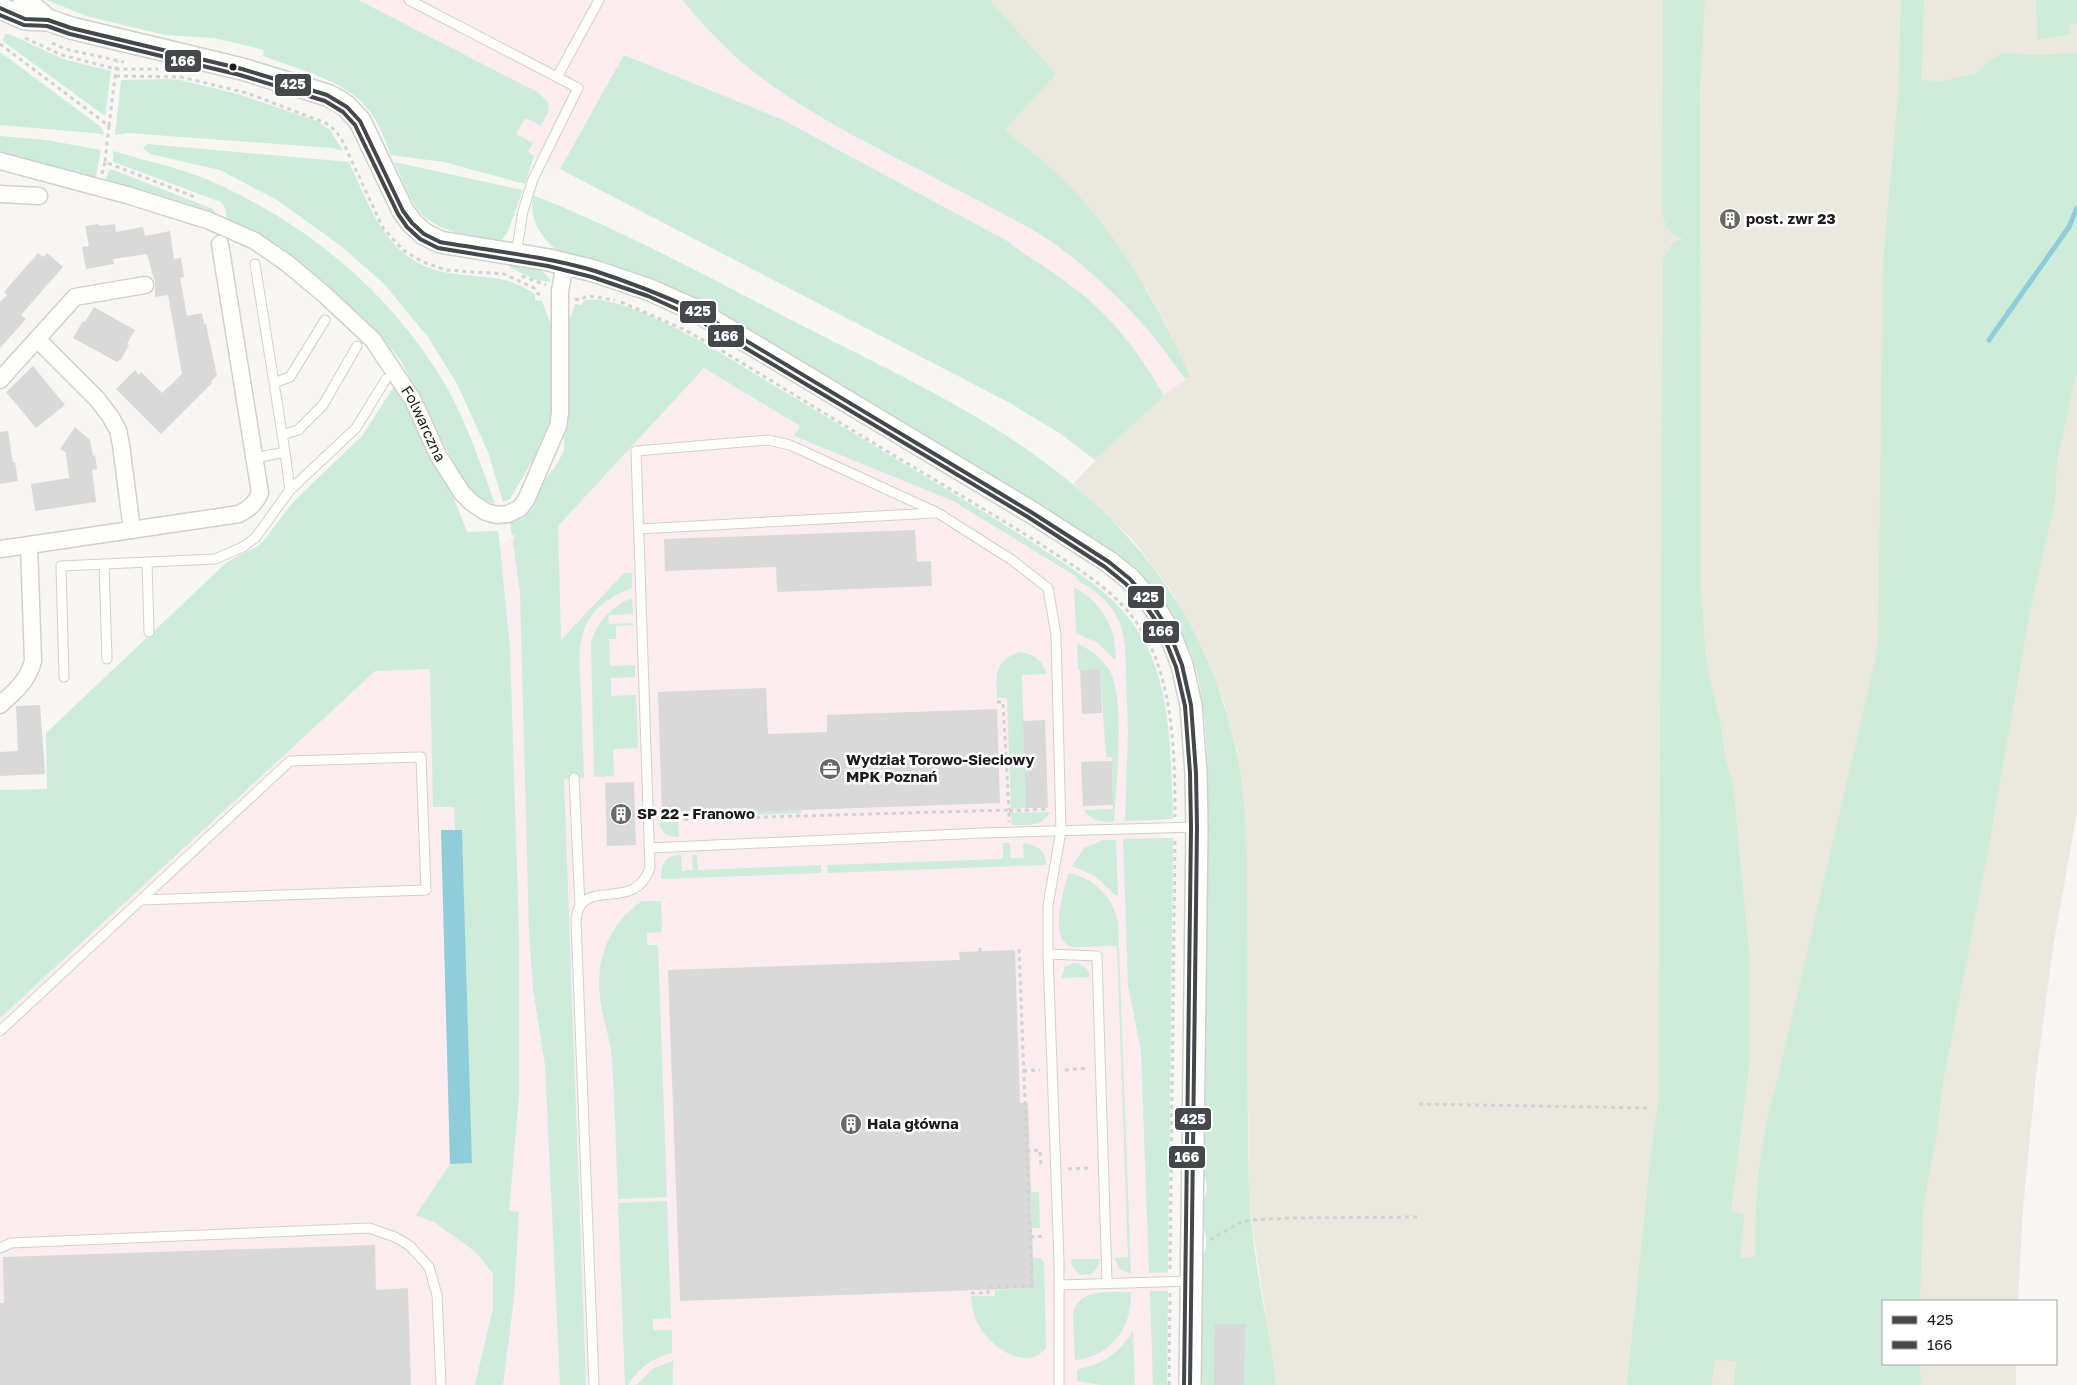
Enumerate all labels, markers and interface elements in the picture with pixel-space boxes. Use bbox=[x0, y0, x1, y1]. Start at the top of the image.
line badge: 166 bbox=[164, 49, 202, 73]
text: 166 bbox=[171, 52, 196, 69]
unlabelled marker bbox=[228, 62, 238, 72]
line badge: 425 bbox=[274, 73, 312, 97]
text: 425 bbox=[280, 75, 306, 92]
building icon: post. zwr 23 bbox=[1718, 207, 1742, 231]
place label: post. zwr 23 bbox=[1746, 209, 1836, 227]
line badge: 425 bbox=[679, 300, 717, 324]
text: 425 bbox=[685, 302, 711, 319]
line badge: 166 bbox=[707, 324, 745, 348]
text: 166 bbox=[714, 327, 739, 344]
street label: Folwarczna bbox=[398, 382, 450, 465]
line badge: 425 bbox=[1127, 585, 1165, 609]
text: 425 bbox=[1133, 588, 1159, 605]
line badge: 166 bbox=[1142, 620, 1180, 644]
text: 166 bbox=[1149, 622, 1174, 639]
place label: Wydział Torowo-Sieciowy MPK Poznań bbox=[846, 750, 1034, 785]
office icon: Wydział Torowo-Sieciowy MPK Poznań bbox=[818, 757, 842, 781]
building icon: SP 22 - Franowo bbox=[609, 802, 633, 826]
place label: SP 22 - Franowo bbox=[637, 804, 755, 822]
line badge: 425 bbox=[1174, 1107, 1212, 1131]
text: 425 bbox=[1180, 1110, 1206, 1127]
building icon: Hala główna bbox=[839, 1112, 863, 1136]
place label: Hala główna bbox=[867, 1114, 959, 1132]
line badge: 166 bbox=[1168, 1145, 1206, 1169]
text: 166 bbox=[1175, 1148, 1200, 1165]
legend bbox=[1882, 1300, 2057, 1365]
text: 425 bbox=[1927, 1310, 1954, 1328]
text: 166 bbox=[1927, 1335, 1952, 1353]

